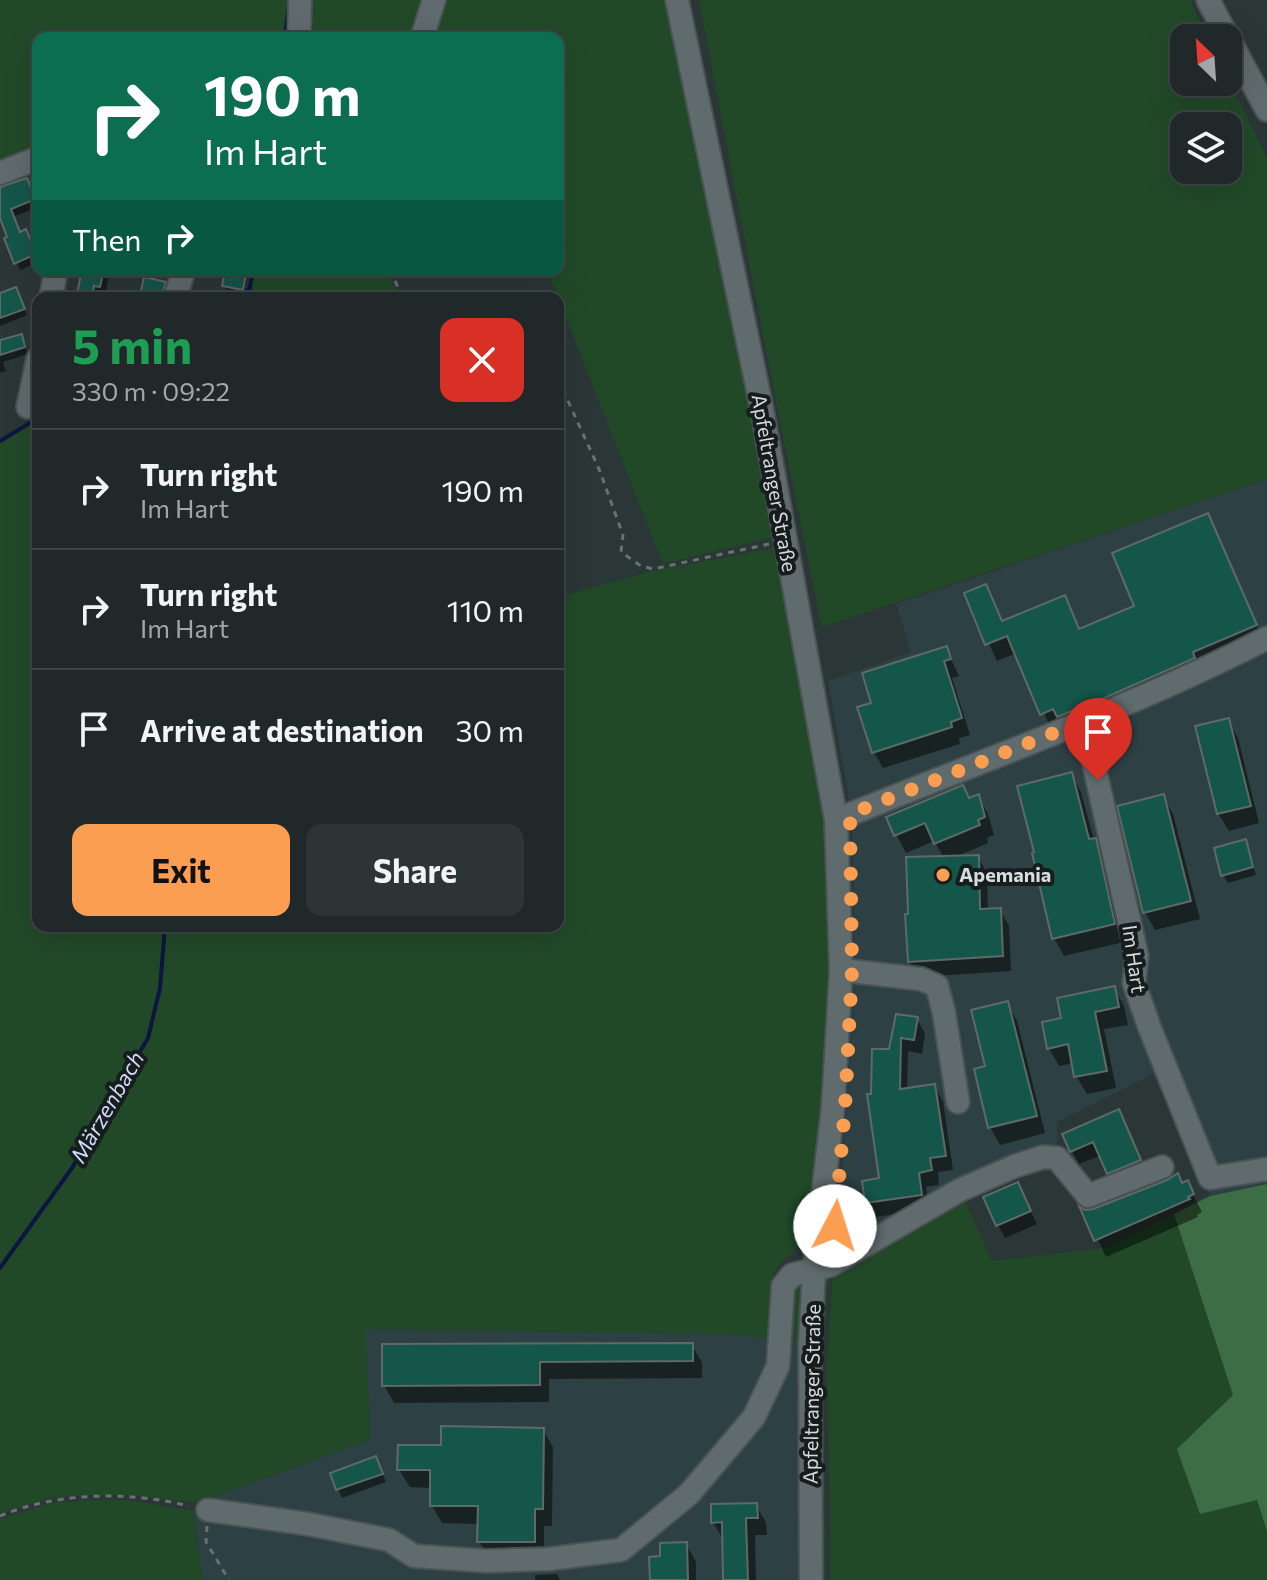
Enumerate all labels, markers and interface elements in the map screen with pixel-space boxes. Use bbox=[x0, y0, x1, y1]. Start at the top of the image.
north arrow bbox=[1170, 24, 1242, 96]
map controls bbox=[1170, 24, 1242, 184]
text: 190 m bbox=[204, 59, 361, 128]
icon: right bbox=[72, 64, 176, 168]
button: layers bbox=[1170, 112, 1242, 184]
text: Im Hart bbox=[204, 128, 327, 172]
icon: right bbox=[157, 216, 201, 260]
text: Then bbox=[72, 220, 141, 257]
text: 5 min bbox=[72, 315, 192, 374]
button: close bbox=[440, 318, 524, 402]
text: 330 m · 09:22 bbox=[72, 375, 230, 406]
street label: Apfeltranger Straße bbox=[748, 392, 802, 574]
text: Turn right bbox=[140, 455, 277, 492]
icon: right bbox=[72, 467, 116, 511]
text: 190 m bbox=[441, 471, 524, 508]
text: Im Hart bbox=[140, 492, 229, 523]
text: Turn right bbox=[140, 575, 277, 612]
icon: right bbox=[72, 587, 116, 631]
text: 110 m bbox=[447, 591, 524, 628]
text: Im Hart bbox=[140, 612, 229, 643]
pin bbox=[1064, 698, 1132, 780]
icon: arrive bbox=[72, 707, 116, 751]
icon: arrive bbox=[1076, 710, 1120, 754]
text: Arrive at destination bbox=[140, 711, 424, 748]
text: 30 m bbox=[455, 711, 524, 748]
button: Exit bbox=[72, 824, 290, 916]
button: Share bbox=[306, 824, 524, 916]
place label: Apemania bbox=[959, 862, 1051, 886]
marker: Apemania bbox=[934, 866, 952, 884]
street label: Im Hart bbox=[1118, 923, 1152, 994]
water label: Märzenbach bbox=[64, 1046, 149, 1167]
position arrow bbox=[793, 1184, 877, 1268]
street label: Apfeltranger Straße bbox=[797, 1304, 825, 1484]

